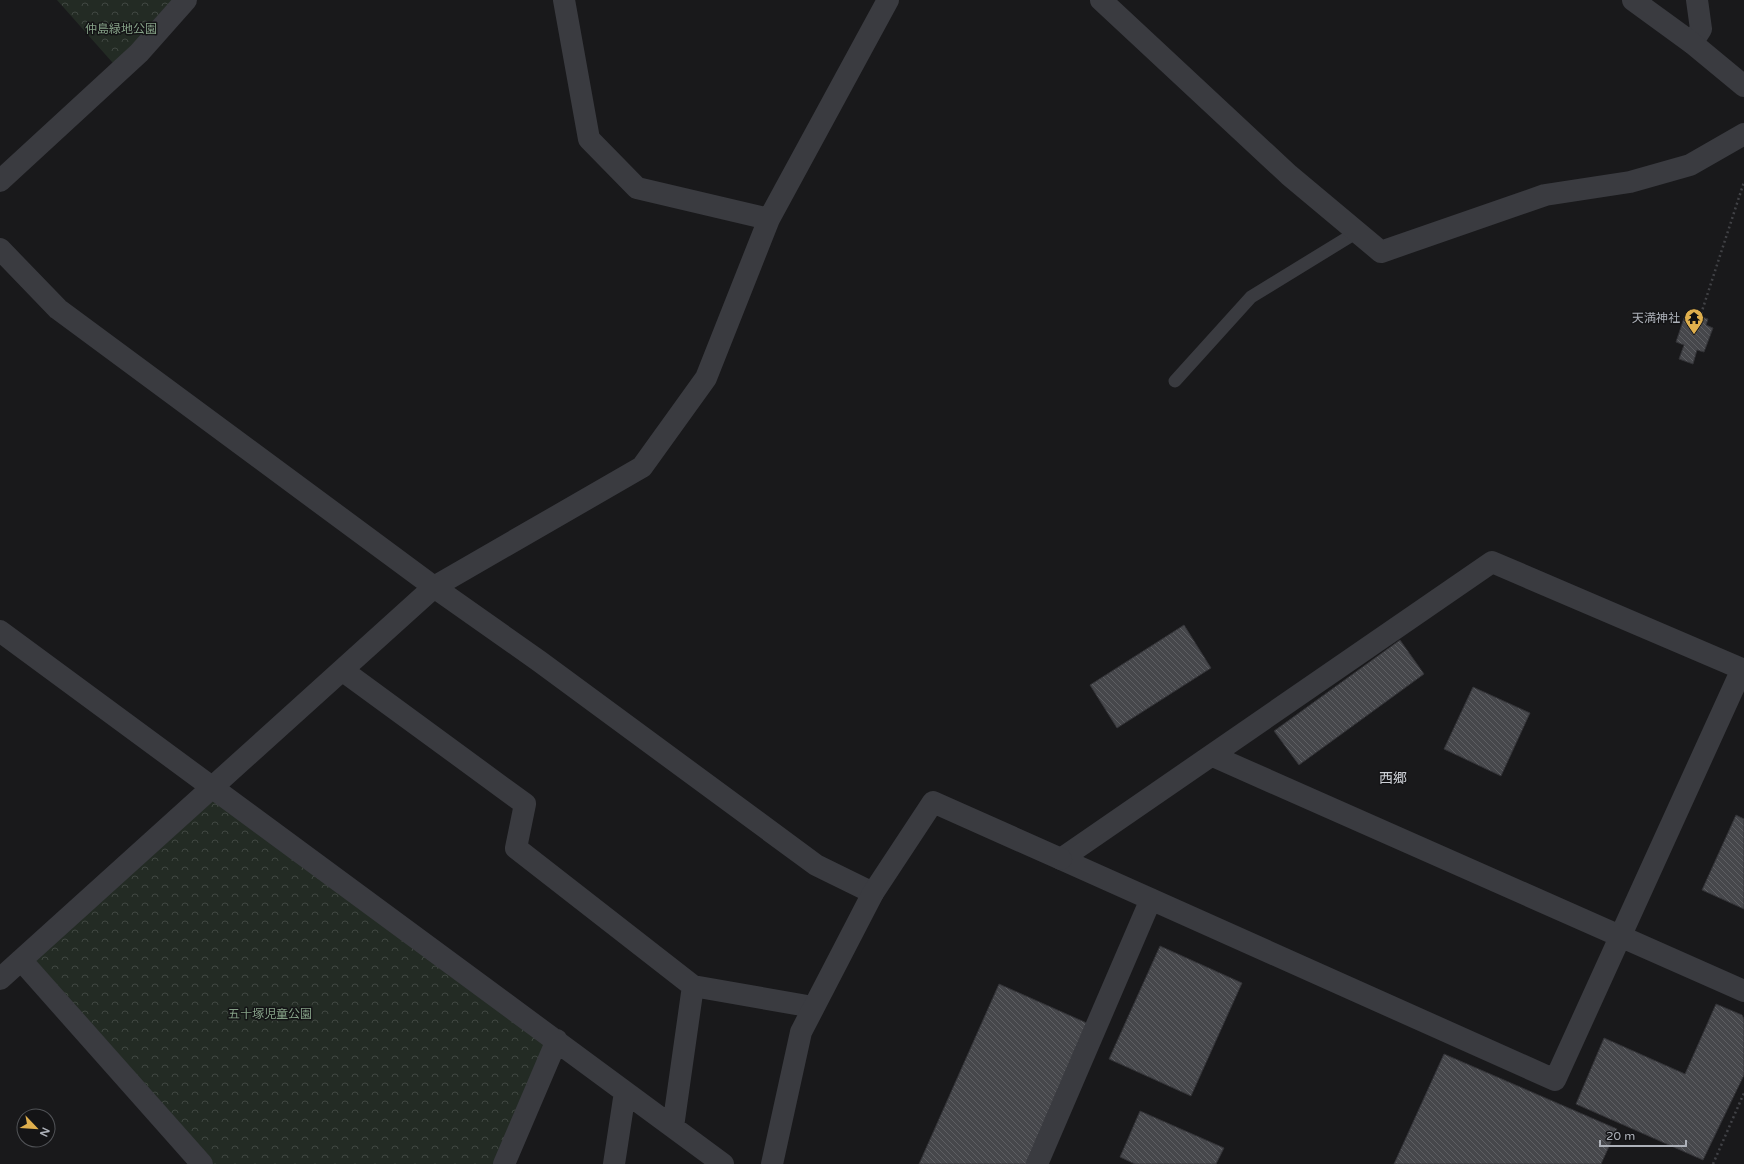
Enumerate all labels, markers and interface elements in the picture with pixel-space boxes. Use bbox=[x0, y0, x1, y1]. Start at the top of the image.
park label: 仲島緑地公園 bbox=[85, 22, 157, 36]
temple icon: 天満神社 bbox=[1683, 307, 1705, 335]
place label: 天満神社 bbox=[1632, 311, 1680, 325]
district label: 西郷 bbox=[1379, 770, 1407, 787]
park label: 五十塚児童公園 bbox=[228, 1007, 312, 1021]
north arrow bbox=[16, 1108, 56, 1148]
scale bar bbox=[1600, 1122, 1686, 1148]
text: N bbox=[37, 1125, 52, 1139]
text: 20 m bbox=[1606, 1129, 1635, 1143]

